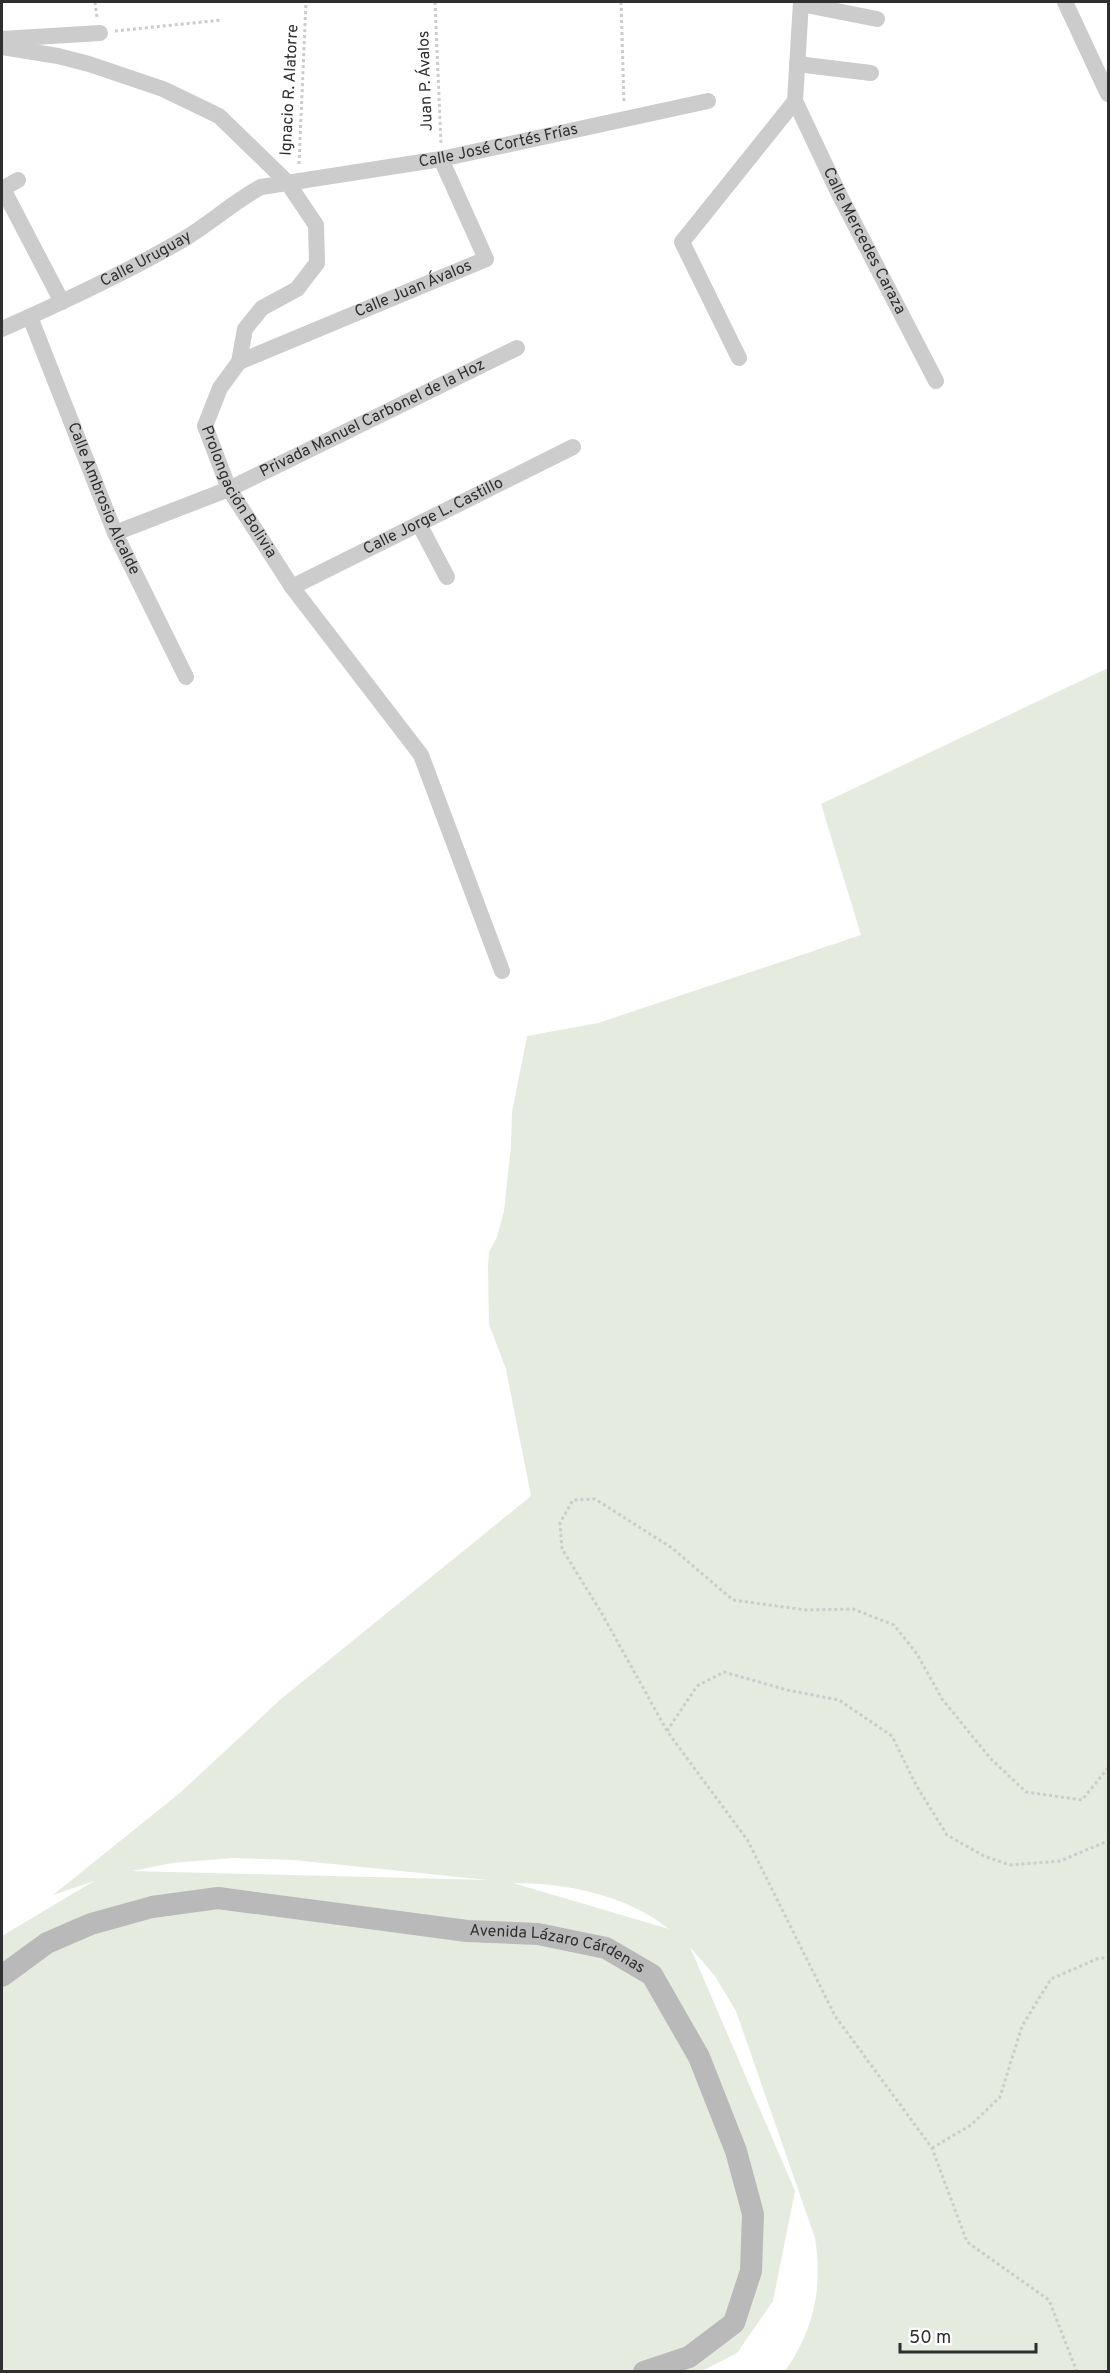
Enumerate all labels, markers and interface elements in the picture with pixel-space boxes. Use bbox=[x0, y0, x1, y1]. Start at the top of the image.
street label: Ignacio R. Alatorre bbox=[277, 24, 303, 156]
street label: Juan P. Ávalos bbox=[412, 30, 438, 132]
street label: Calle José Cortés Frías bbox=[417, 120, 580, 172]
street label: Calle Mercedes Caraza bbox=[818, 164, 910, 318]
street label: Calle Uruguay bbox=[97, 227, 195, 292]
street label: Calle Juan Ávalos bbox=[352, 256, 475, 323]
street label: Privada Manuel Carbonel de la Hoz bbox=[257, 355, 489, 482]
street label: Calle Ambrosio Alcalde bbox=[62, 420, 144, 578]
street label: Prolongación Bolivia bbox=[196, 423, 281, 562]
street label: Calle Jorge L. Castillo bbox=[360, 473, 507, 560]
street label: Avenida Lázaro Cárdenas bbox=[469, 1921, 648, 1979]
scale bar bbox=[900, 2316, 1036, 2354]
text: 50 m bbox=[909, 2327, 951, 2350]

